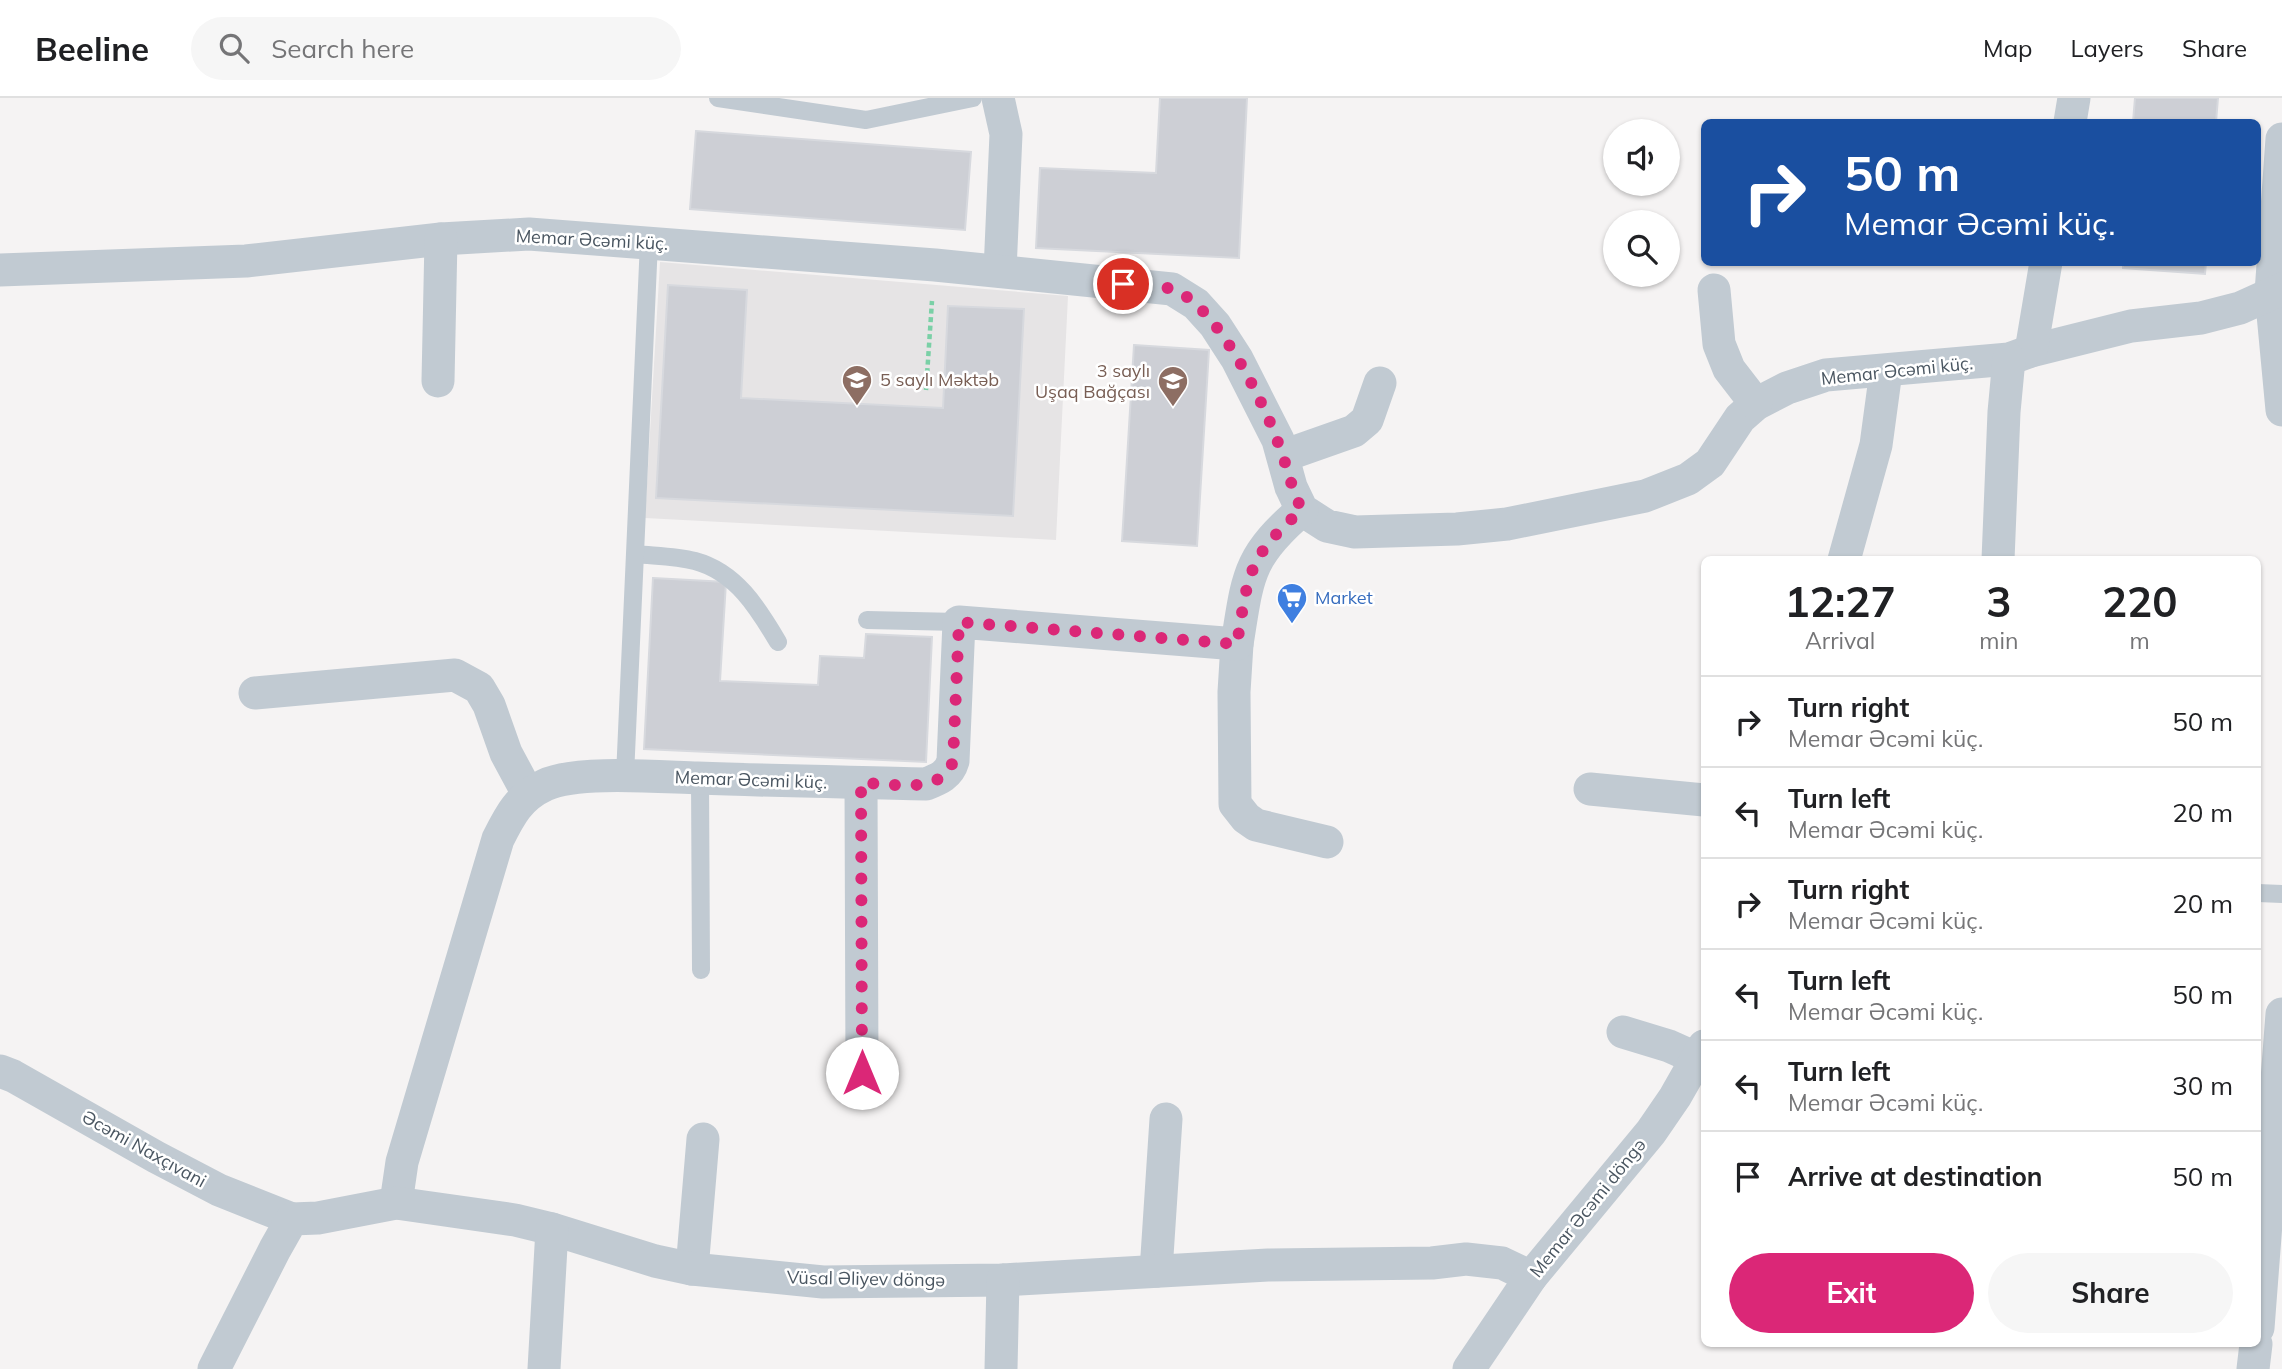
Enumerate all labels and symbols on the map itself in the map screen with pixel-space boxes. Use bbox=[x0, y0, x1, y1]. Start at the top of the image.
street label: Memar Əcəmi küç. bbox=[515, 224, 669, 255]
pin bbox=[1093, 254, 1153, 314]
street label: Memar Əcəmi küç. bbox=[1820, 351, 1974, 390]
place label: 3 saylı Uşaq Bağçası bbox=[1035, 359, 1150, 403]
school or university icon: 5 saylı Məktəb bbox=[840, 363, 874, 407]
school or university icon: 3 saylı Uşaq Bağçası bbox=[1156, 364, 1190, 408]
place label: 5 saylı Məktəb bbox=[880, 368, 999, 391]
supermarket icon: Market bbox=[1275, 581, 1309, 625]
place label: Market bbox=[1315, 586, 1373, 609]
street label: Memar Əcəmi küç. bbox=[674, 765, 828, 794]
position arrow bbox=[825, 1036, 899, 1110]
street label: Əcəmi Naxçıvani bbox=[78, 1105, 210, 1192]
street label: Memar Əcəmi döngə bbox=[1525, 1134, 1651, 1282]
street label: Vüsal Əliyev döngə bbox=[787, 1266, 945, 1291]

